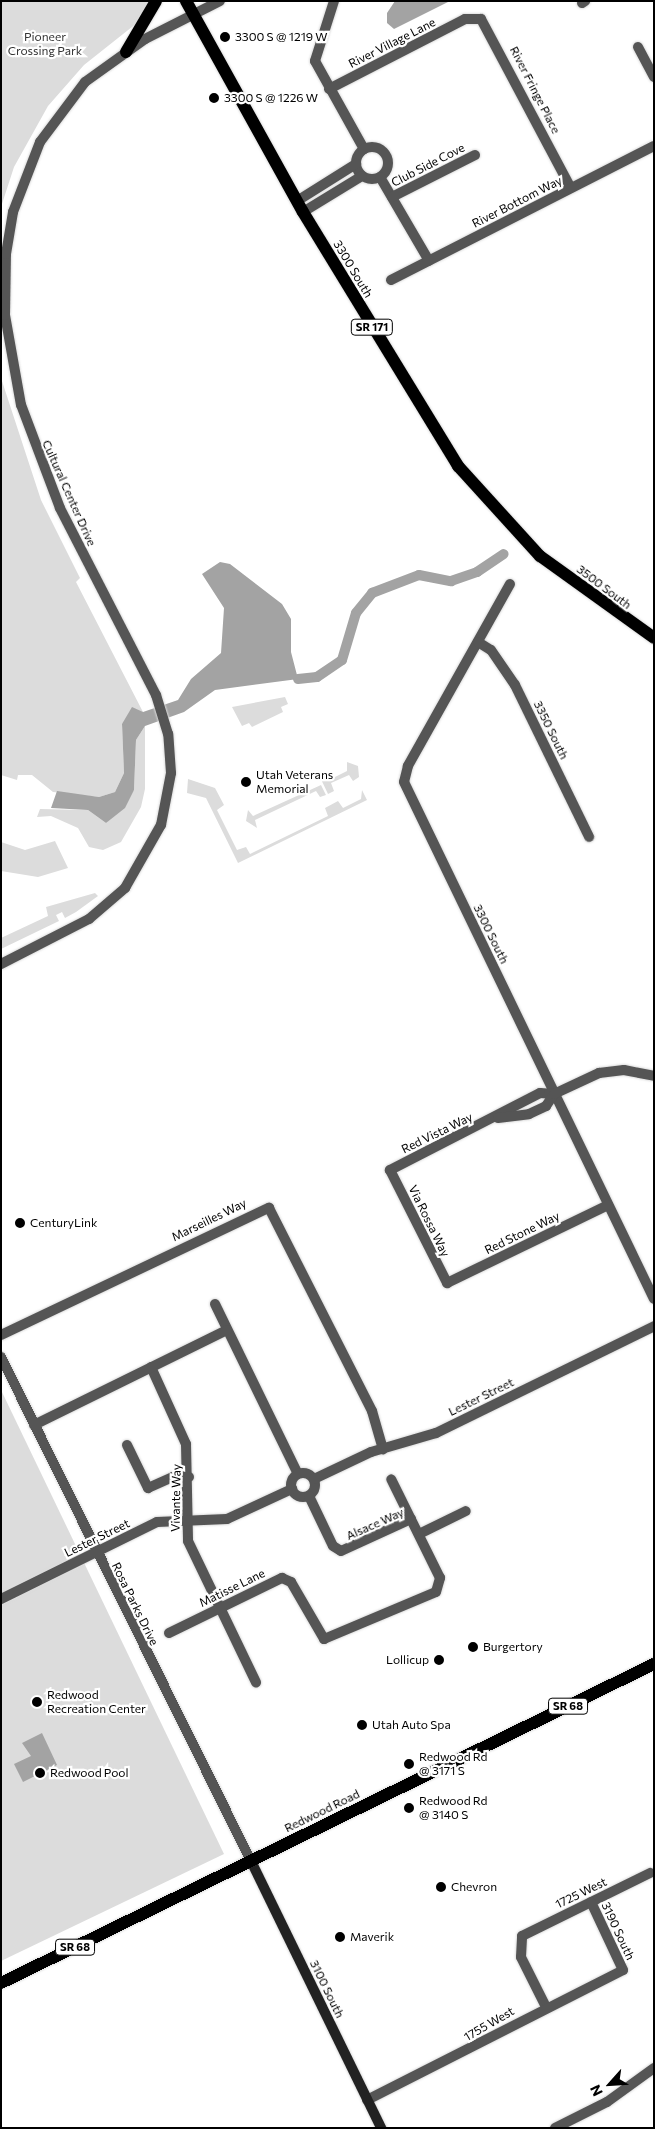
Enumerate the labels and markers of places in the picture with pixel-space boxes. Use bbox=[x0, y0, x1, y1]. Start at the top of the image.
place label: 3300 S @ 1219 W bbox=[235, 30, 328, 44]
marker: 3300 S @ 1219 W bbox=[219, 31, 231, 43]
place label: 3300 S @ 1226 W bbox=[224, 91, 318, 105]
marker: 3300 S @ 1226 W bbox=[208, 92, 220, 104]
place label: Utah Veterans Memorial bbox=[256, 768, 333, 796]
marker: Utah Veterans Memorial bbox=[240, 776, 252, 788]
place label: CenturyLink bbox=[30, 1216, 97, 1230]
marker: CenturyLink bbox=[14, 1217, 26, 1229]
place label: Burgertory bbox=[483, 1640, 543, 1654]
marker: Burgertory bbox=[467, 1641, 479, 1653]
place label: Lollicup bbox=[386, 1653, 429, 1667]
marker: Lollicup bbox=[433, 1654, 445, 1666]
place label: Redwood Recreation Center bbox=[47, 1688, 146, 1716]
marker: Redwood Recreation Center bbox=[31, 1696, 43, 1708]
place label: Utah Auto Spa bbox=[372, 1718, 451, 1732]
marker: Utah Auto Spa bbox=[356, 1719, 368, 1731]
place label: Redwood Rd @ 3171 S bbox=[419, 1750, 487, 1778]
marker: Redwood Rd @ 3171 S bbox=[403, 1758, 415, 1770]
place label: Redwood Pool bbox=[50, 1766, 129, 1780]
marker: Redwood Pool bbox=[34, 1767, 46, 1779]
place label: Redwood Rd @ 3140 S bbox=[419, 1794, 487, 1822]
marker: Redwood Rd @ 3140 S bbox=[403, 1802, 415, 1814]
place label: Chevron bbox=[451, 1880, 497, 1894]
marker: Chevron bbox=[435, 1881, 447, 1893]
place label: Maverik bbox=[350, 1930, 394, 1944]
marker: Maverik bbox=[334, 1931, 346, 1943]

